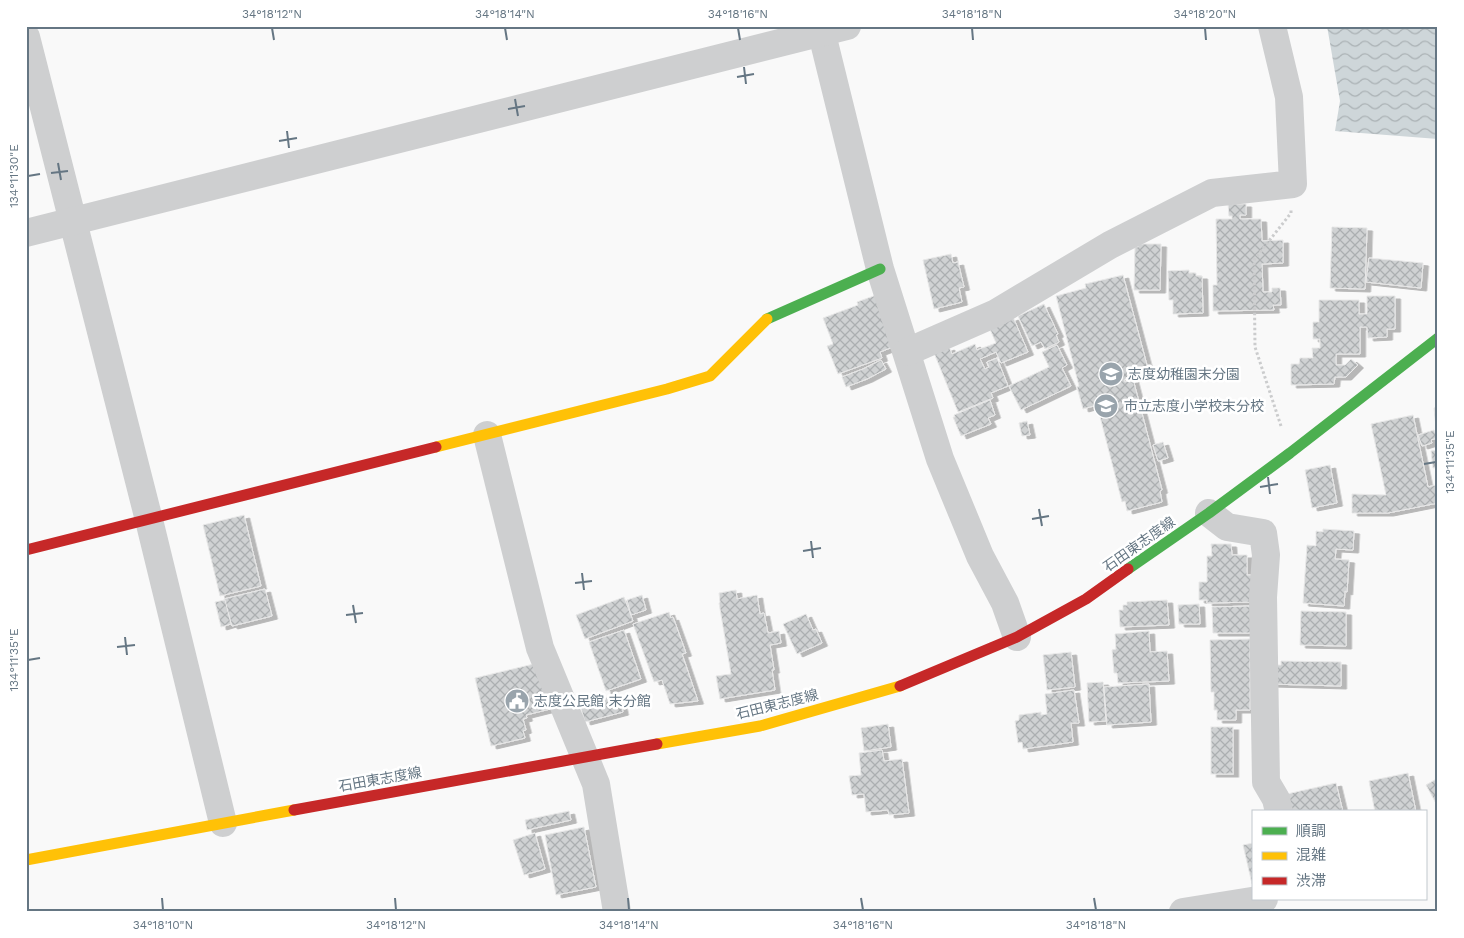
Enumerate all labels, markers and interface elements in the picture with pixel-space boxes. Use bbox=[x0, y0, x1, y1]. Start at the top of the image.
text: 34°18'12"N bbox=[242, 7, 302, 21]
text: 34°18'14"N bbox=[475, 7, 535, 21]
text: 34°18'16"N bbox=[708, 7, 768, 21]
text: 34°18'18"N bbox=[942, 7, 1002, 21]
text: 34°18'20"N bbox=[1174, 7, 1236, 21]
text: 134°11'30"E bbox=[7, 144, 21, 208]
school or university icon: 志度幼稚園末分園 bbox=[1098, 361, 1124, 387]
place label: 志度幼稚園末分園 bbox=[1128, 366, 1240, 382]
school or university icon: 市立志度小学校末分校 bbox=[1093, 393, 1119, 419]
place label: 市立志度小学校末分校 bbox=[1124, 398, 1264, 414]
text: 134°11'35"E bbox=[1443, 430, 1457, 494]
street label: 石田東志度線 bbox=[1100, 513, 1178, 575]
text: 134°11'35"E bbox=[7, 628, 21, 692]
street label: 石田東志度線 bbox=[734, 686, 820, 722]
public building icon: 志度公民館 末分館 bbox=[504, 688, 530, 714]
place label: 志度公民館 末分館 bbox=[534, 693, 651, 709]
street label: 石田東志度線 bbox=[337, 764, 423, 794]
legend bbox=[1252, 810, 1426, 900]
text: 順調 bbox=[1296, 822, 1326, 840]
text: 混雑 bbox=[1296, 846, 1326, 864]
text: 渋滞 bbox=[1296, 872, 1326, 890]
text: 34°18'10"N bbox=[133, 918, 193, 932]
text: 34°18'12"N bbox=[366, 918, 426, 932]
text: 34°18'14"N bbox=[599, 918, 659, 932]
text: 34°18'16"N bbox=[833, 918, 893, 932]
text: 34°18'18"N bbox=[1066, 918, 1126, 932]

